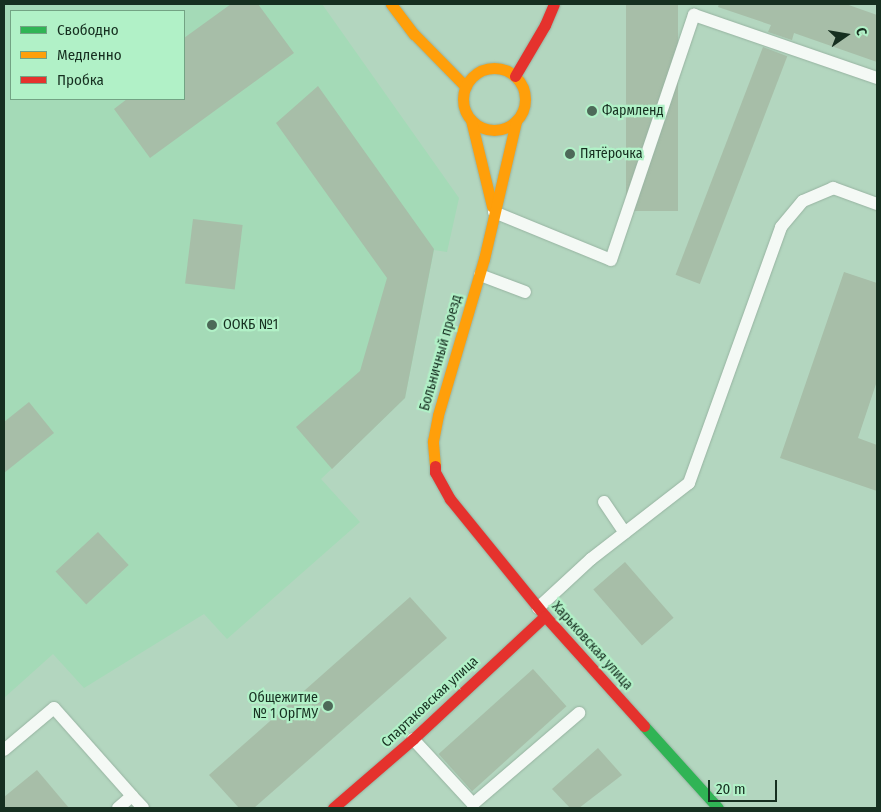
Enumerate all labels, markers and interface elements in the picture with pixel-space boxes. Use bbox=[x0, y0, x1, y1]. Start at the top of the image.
legend bbox=[10, 10, 185, 100]
north arrow bbox=[821, 10, 871, 60]
text: Свободно bbox=[57, 21, 119, 39]
text: С bbox=[852, 26, 870, 37]
text: Медленно bbox=[57, 46, 122, 64]
text: Пробка bbox=[57, 71, 104, 89]
place label: Фармленд bbox=[602, 103, 664, 119]
marker: Фармленд bbox=[586, 105, 598, 117]
place label: Пятёрочка bbox=[580, 146, 643, 162]
marker: Пятёрочка bbox=[564, 148, 576, 160]
street label: Больничный проезд bbox=[416, 293, 466, 413]
place label: ООКБ №1 bbox=[223, 317, 278, 333]
marker: ООКБ №1 bbox=[205, 318, 219, 332]
street label: Харьковская улица bbox=[548, 598, 636, 694]
street label: Спартаковская улица bbox=[378, 653, 482, 751]
place label: Общежитие № 1 ОрГМУ bbox=[249, 690, 318, 722]
marker: Общежитие № 1 ОрГМУ bbox=[322, 700, 334, 712]
scale bar bbox=[711, 770, 780, 802]
text: 20 m bbox=[716, 780, 746, 798]

